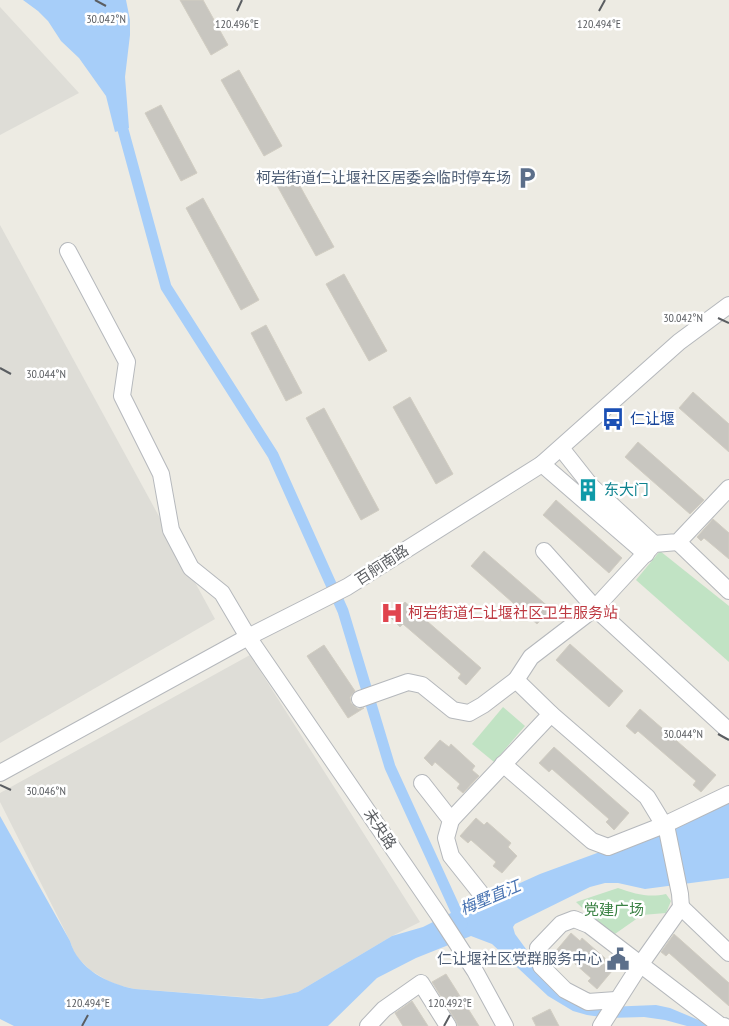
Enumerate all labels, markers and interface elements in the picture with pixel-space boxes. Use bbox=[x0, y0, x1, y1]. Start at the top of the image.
text: 30.042°N bbox=[86, 11, 126, 26]
text: 120.496°E bbox=[215, 16, 259, 31]
text: 120.494°E bbox=[577, 16, 621, 31]
parking icon: 柯岩街道仁让堰社区居委会临时停车场 bbox=[514, 165, 540, 191]
place label: 柯岩街道仁让堰社区居委会临时停车场 bbox=[256, 168, 511, 187]
text: 30.042°N bbox=[663, 310, 703, 325]
text: 30.044°N bbox=[26, 366, 66, 381]
bus stop icon: 仁让堰 bbox=[600, 406, 626, 432]
place label: 仁让堰 bbox=[630, 409, 675, 428]
building icon: 东大门 bbox=[575, 477, 601, 503]
place label: 东大门 bbox=[604, 480, 649, 499]
street label: 百舸南路 bbox=[351, 540, 412, 589]
hospital icon: 柯岩街道仁让堰社区卫生服务站 bbox=[379, 600, 405, 626]
place label: 柯岩街道仁让堰社区卫生服务站 bbox=[408, 603, 618, 622]
text: 30.044°N bbox=[663, 726, 703, 741]
text: 30.046°N bbox=[26, 783, 66, 798]
street label: 未央路 bbox=[360, 805, 401, 853]
water label: 梅墅直江 bbox=[457, 875, 525, 919]
park label: 党建广场 bbox=[584, 900, 644, 919]
public building icon: 仁让堰社区党群服务中心 bbox=[605, 946, 631, 972]
place label: 仁让堰社区党群服务中心 bbox=[437, 949, 602, 968]
text: 120.494°E bbox=[66, 995, 110, 1010]
text: 120.492°E bbox=[428, 995, 472, 1010]

